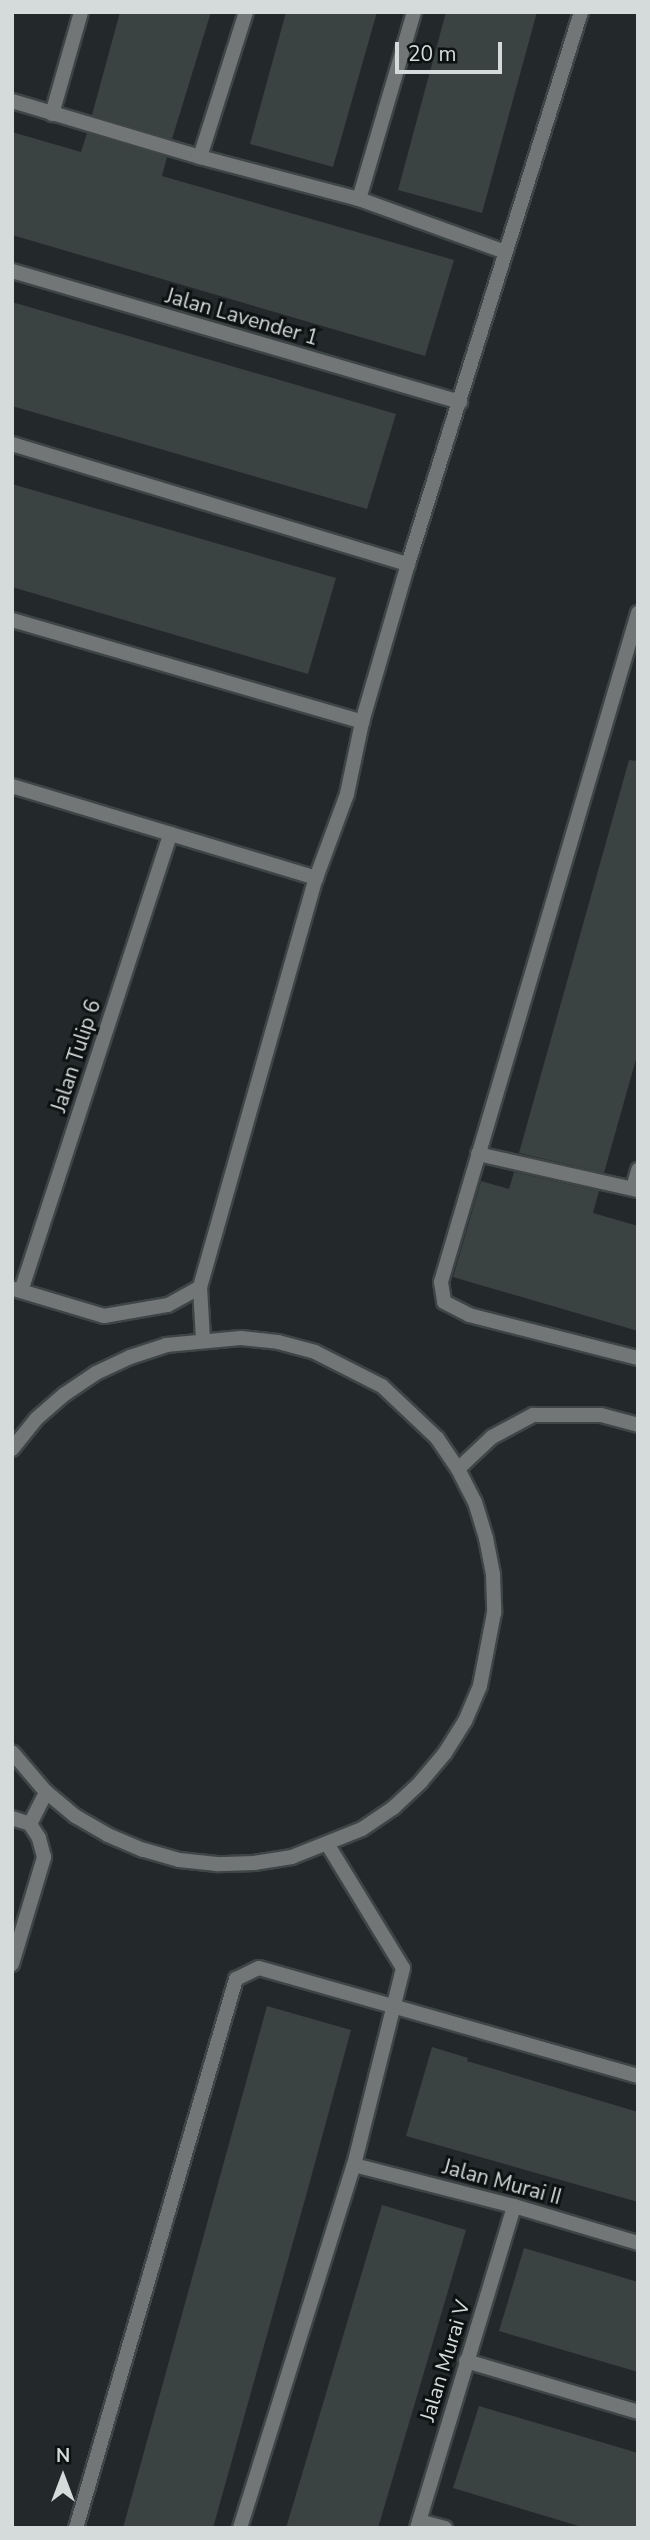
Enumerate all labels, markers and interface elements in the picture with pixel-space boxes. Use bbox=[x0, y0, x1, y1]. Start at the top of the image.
scale bar bbox=[398, 28, 505, 72]
text: 20 m bbox=[408, 40, 457, 68]
street label: Jalan Lavender 1 bbox=[163, 283, 321, 351]
street label: Jalan Tulip 6 bbox=[46, 997, 106, 1115]
street label: Jalan Murai II bbox=[440, 2154, 564, 2210]
street label: Jalan Murai V bbox=[415, 2297, 475, 2425]
north arrow bbox=[28, 2442, 98, 2512]
text: N bbox=[56, 2443, 70, 2469]

